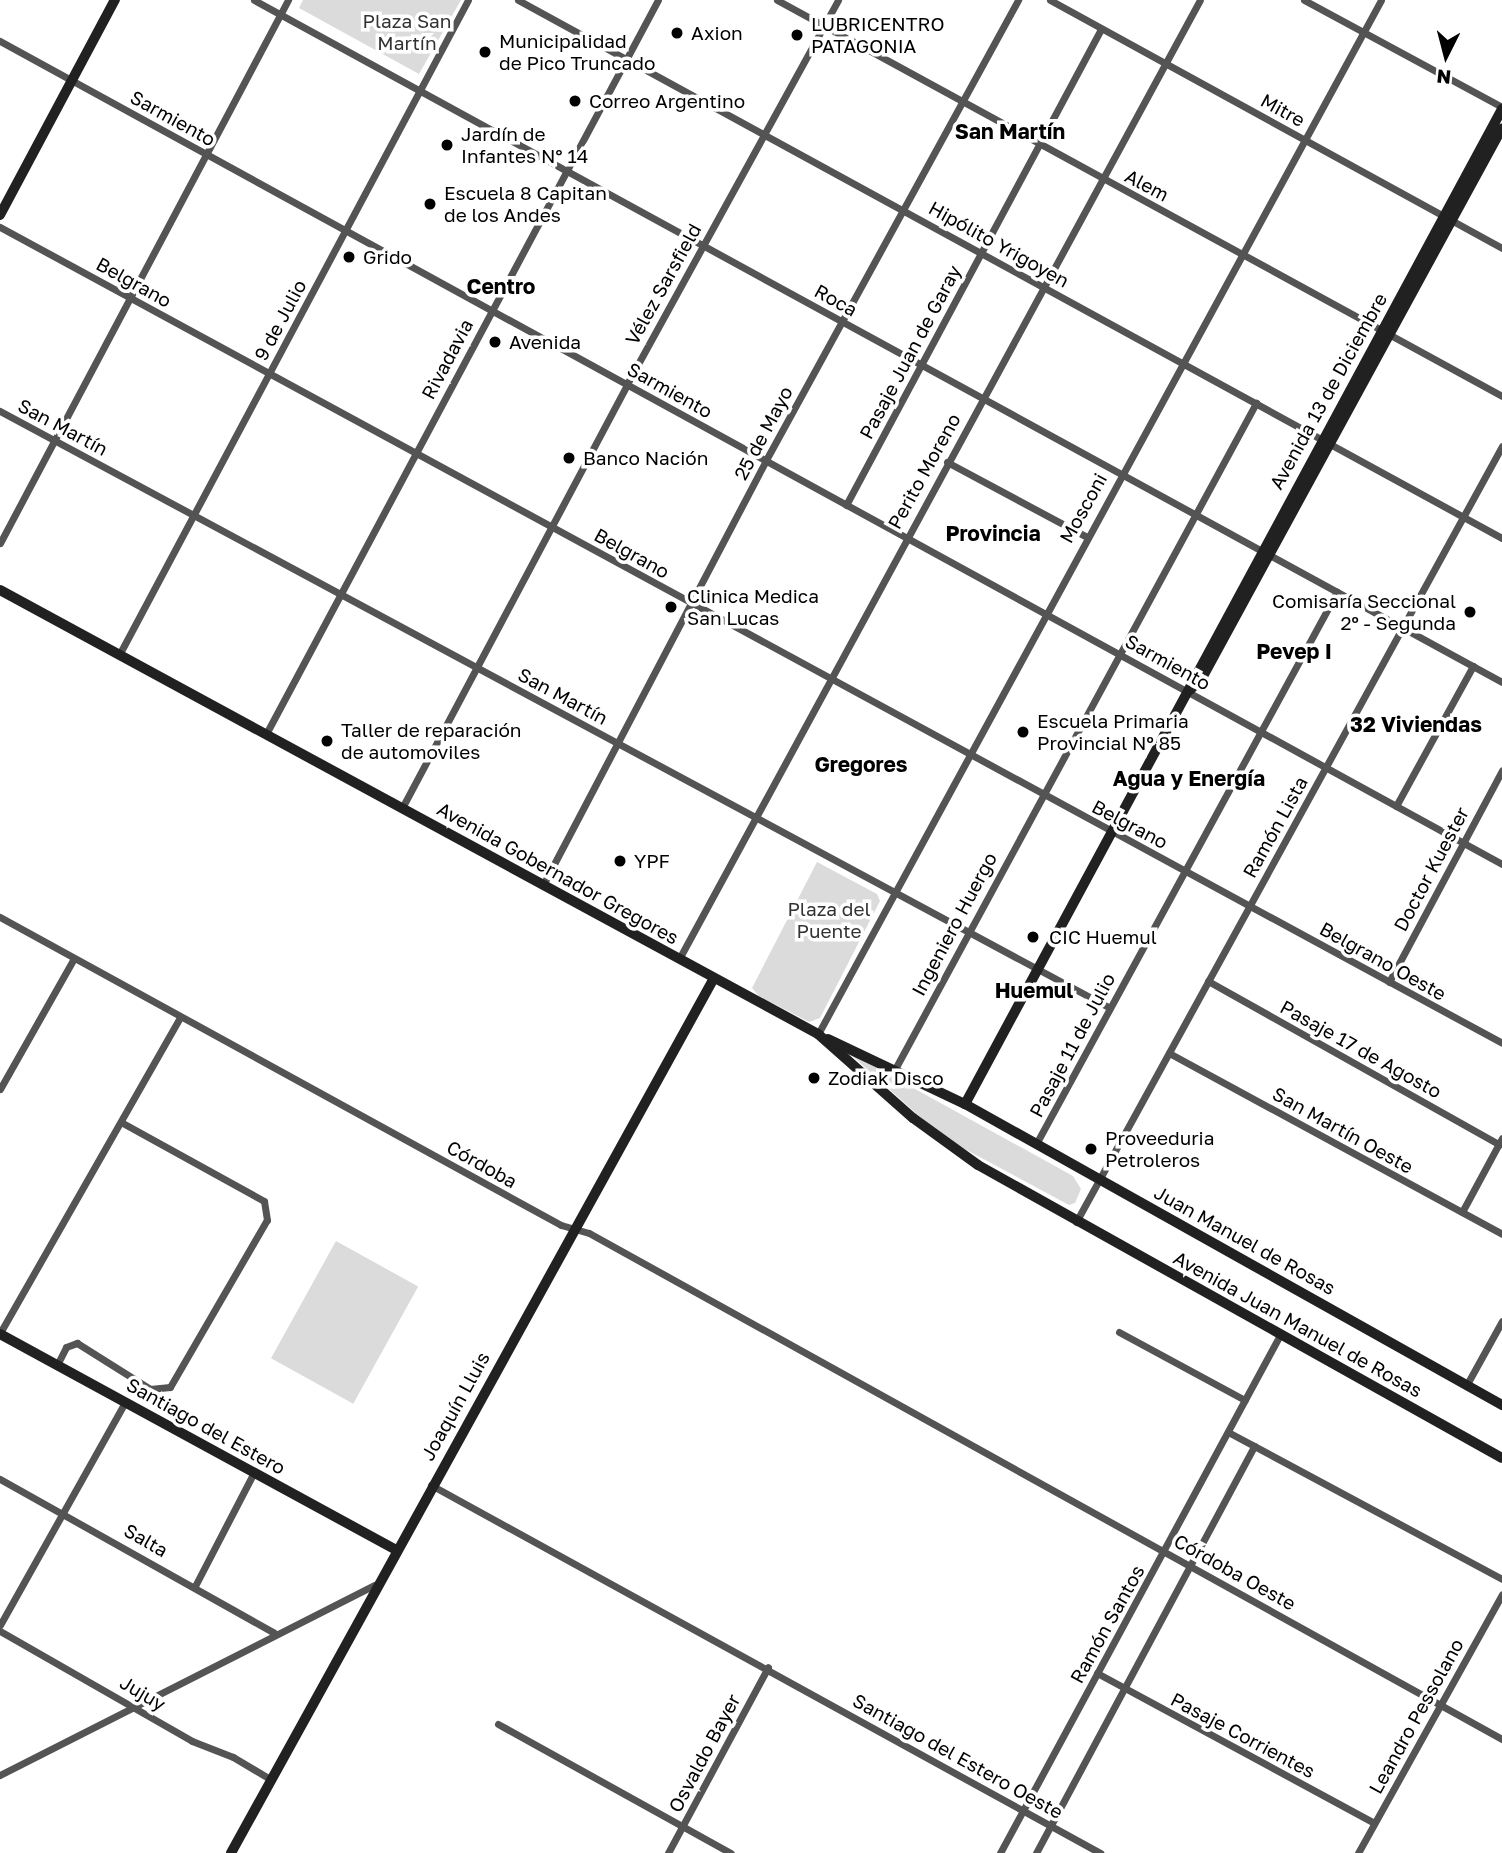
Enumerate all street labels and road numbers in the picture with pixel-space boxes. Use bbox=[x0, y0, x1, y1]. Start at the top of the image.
street label: Sarmiento bbox=[126, 85, 220, 151]
street label: Mitre bbox=[1257, 89, 1309, 131]
street label: Alem bbox=[1121, 164, 1173, 206]
street label: Hipólito Yrigoyen bbox=[925, 196, 1073, 292]
street label: Vélez Sarsfield bbox=[620, 219, 706, 349]
street label: Belgrano bbox=[92, 252, 176, 312]
street label: Pasaje Juan de Garay bbox=[854, 261, 966, 443]
street label: 9 de Julio bbox=[249, 276, 311, 364]
street label: Roca bbox=[811, 279, 861, 321]
street label: Avenida 13 de Diciembre bbox=[1264, 289, 1392, 493]
street label: Rivadavia bbox=[416, 315, 478, 403]
street label: Sarmiento bbox=[623, 357, 717, 423]
street label: 25 de Mayo bbox=[729, 382, 797, 484]
street label: San Martín bbox=[14, 394, 112, 460]
street label: Perito Moreno bbox=[883, 409, 965, 533]
street label: Mosconi bbox=[1055, 469, 1111, 547]
street label: Belgrano bbox=[590, 523, 674, 583]
street label: Sarmiento bbox=[1121, 629, 1215, 695]
street label: San Martín bbox=[514, 663, 612, 729]
street label: Ramón Lista bbox=[1238, 772, 1312, 882]
street label: Belgrano bbox=[1088, 795, 1172, 853]
street label: Avenida Gobernador Gregores bbox=[433, 797, 683, 949]
street label: Doctor Kuester bbox=[1389, 803, 1473, 935]
street label: Ingeniero Huergo bbox=[907, 849, 1001, 999]
street label: Belgrano Oeste bbox=[1316, 917, 1450, 1005]
street label: Pasaje 11 de Julio bbox=[1024, 969, 1120, 1121]
street label: Pasaje 17 de Agosto bbox=[1276, 995, 1446, 1103]
street label: San Martín Oeste bbox=[1269, 1082, 1417, 1178]
street label: Córdoba bbox=[443, 1135, 521, 1193]
street label: Juan Manuel de Rosas bbox=[1150, 1181, 1340, 1299]
street label: Avenida Juan Manuel de Rosas bbox=[1170, 1246, 1426, 1402]
street label: Joaquín Lluis bbox=[416, 1348, 494, 1464]
street label: Santiago del Estero bbox=[123, 1373, 289, 1479]
street label: Salta bbox=[120, 1518, 172, 1562]
street label: Córdoba Oeste bbox=[1170, 1529, 1300, 1615]
street label: Ramón Santos bbox=[1065, 1561, 1149, 1687]
street label: Leandro Pessolano bbox=[1364, 1634, 1468, 1798]
street label: Jujuy bbox=[116, 1671, 170, 1715]
street label: Pasaje Corrientes bbox=[1167, 1687, 1319, 1783]
street label: Santiago del Estero Oeste bbox=[849, 1689, 1067, 1823]
street label: Osvaldo Bayer bbox=[663, 1690, 745, 1816]

